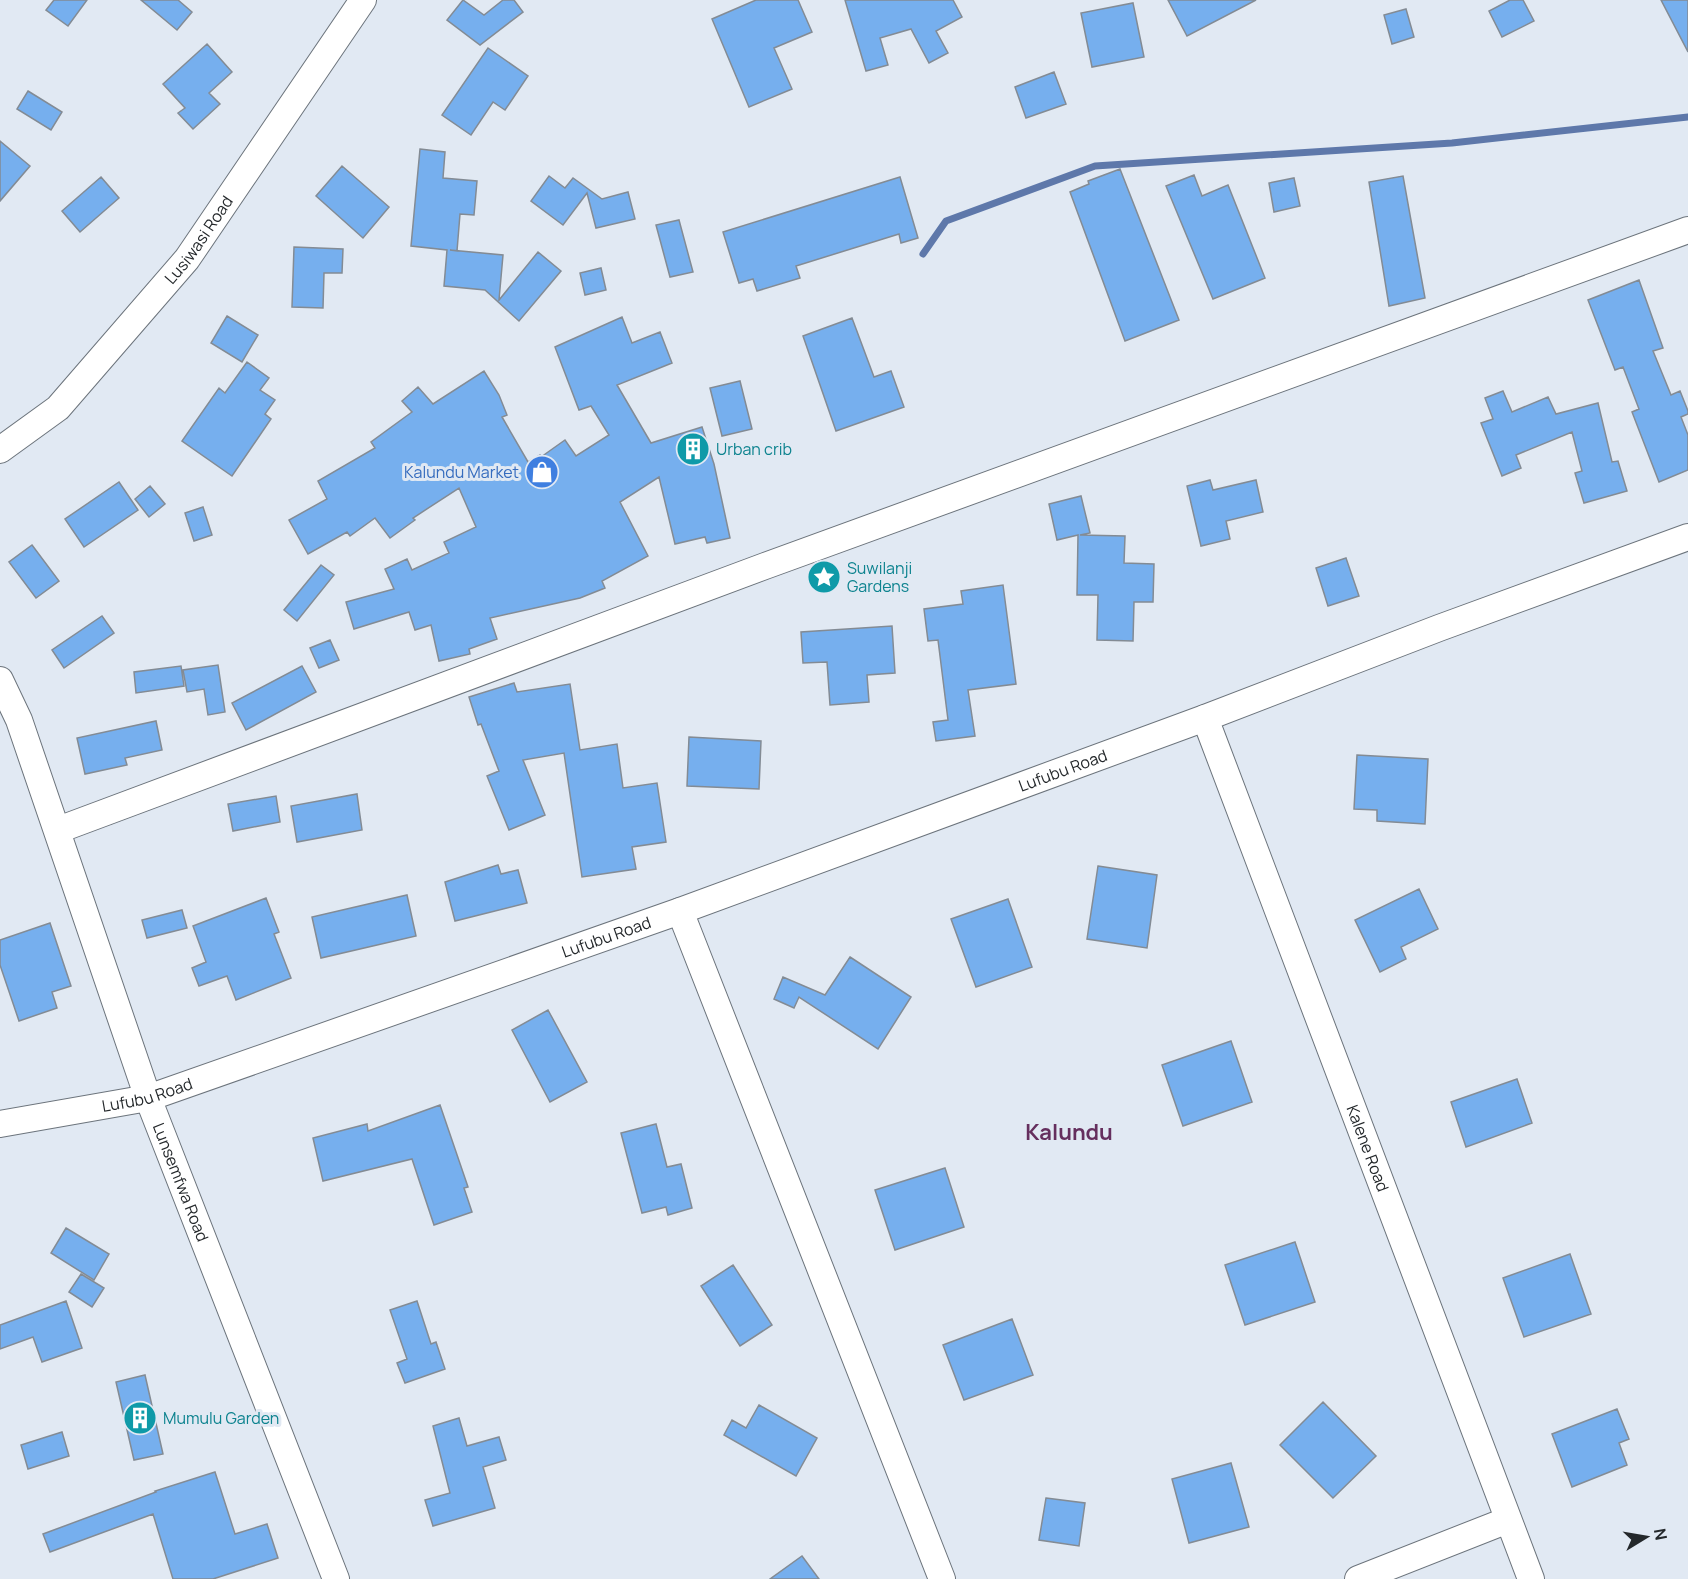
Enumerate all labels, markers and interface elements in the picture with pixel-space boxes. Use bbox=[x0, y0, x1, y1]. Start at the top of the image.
street label: Lusiwasi Road bbox=[159, 191, 238, 289]
building icon: Urban crib bbox=[675, 431, 711, 467]
place label: Urban crib bbox=[716, 438, 792, 460]
shop icon: Kalundu Market bbox=[524, 454, 560, 490]
place label: Kalundu Market bbox=[404, 461, 519, 483]
place label: Suwilanji Gardens bbox=[847, 557, 912, 597]
place icon: Suwilanji Gardens bbox=[806, 559, 842, 595]
street label: Lufubu Road bbox=[1015, 744, 1110, 797]
street label: Lufubu Road bbox=[559, 911, 654, 963]
street label: Lufubu Road bbox=[100, 1072, 195, 1117]
street label: Kalene Road bbox=[1341, 1102, 1394, 1195]
district label: Kalundu bbox=[1025, 1117, 1113, 1147]
street label: Lunsemfwa Road bbox=[148, 1120, 214, 1245]
building icon: Mumulu Garden bbox=[122, 1400, 158, 1436]
place label: Mumulu Garden bbox=[163, 1407, 279, 1429]
north arrow bbox=[1616, 1507, 1676, 1567]
text: N bbox=[1649, 1526, 1673, 1542]

